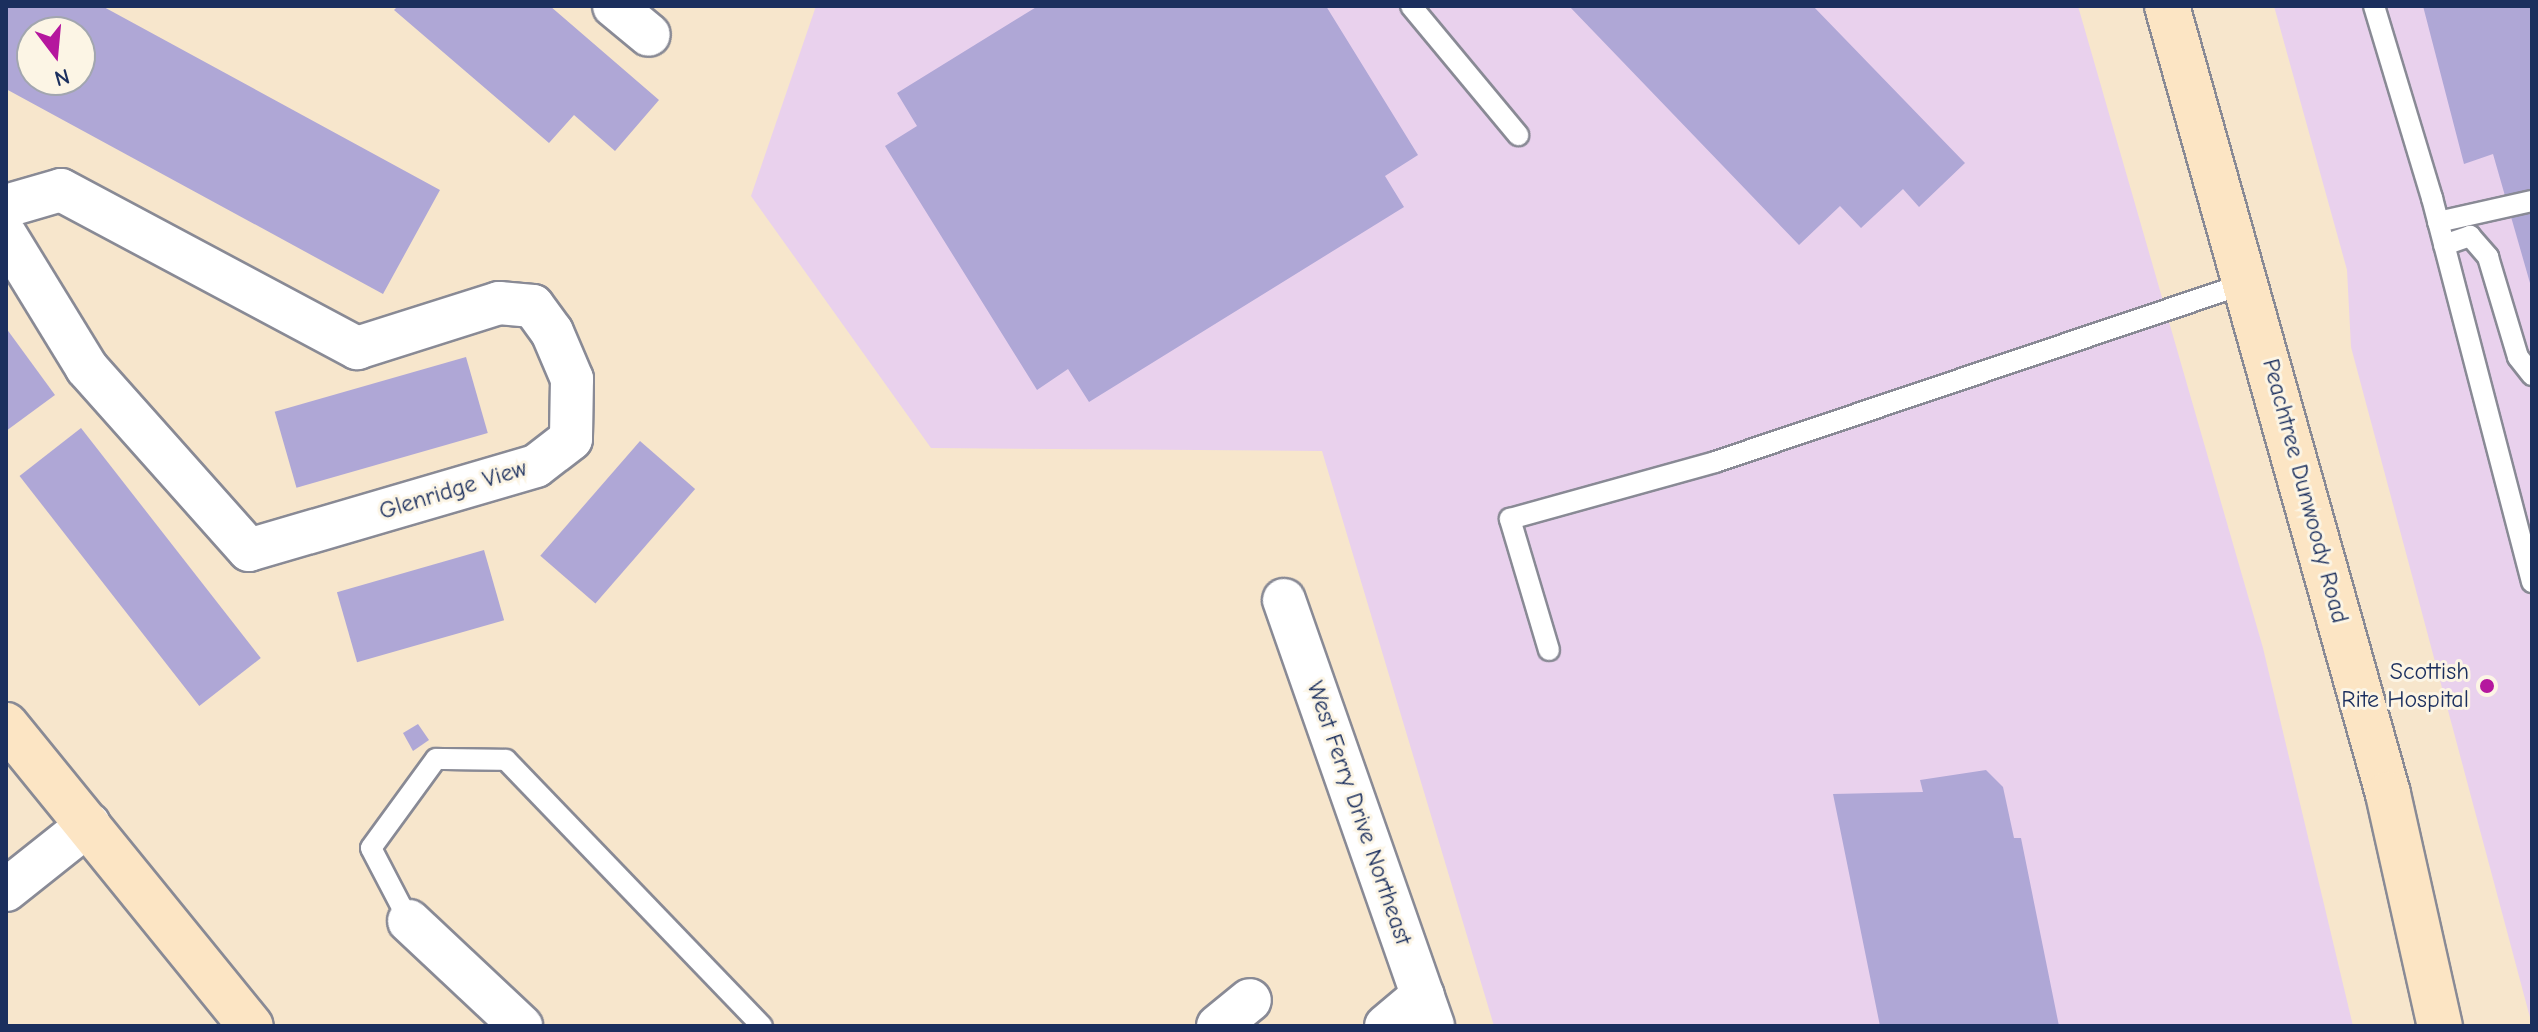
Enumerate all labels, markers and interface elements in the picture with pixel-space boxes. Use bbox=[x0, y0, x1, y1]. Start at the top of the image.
north arrow bbox=[16, 16, 96, 96]
text: N bbox=[52, 63, 73, 92]
street label: Peachtree Dunwoody Road bbox=[2256, 356, 2354, 626]
street label: Glenridge View bbox=[376, 454, 530, 526]
place label: Scottish Rite Hospital bbox=[2341, 658, 2469, 714]
marker: Scottish Rite Hospital bbox=[2476, 675, 2498, 697]
street label: West Ferry Drive Northeast bbox=[1300, 677, 1418, 949]

